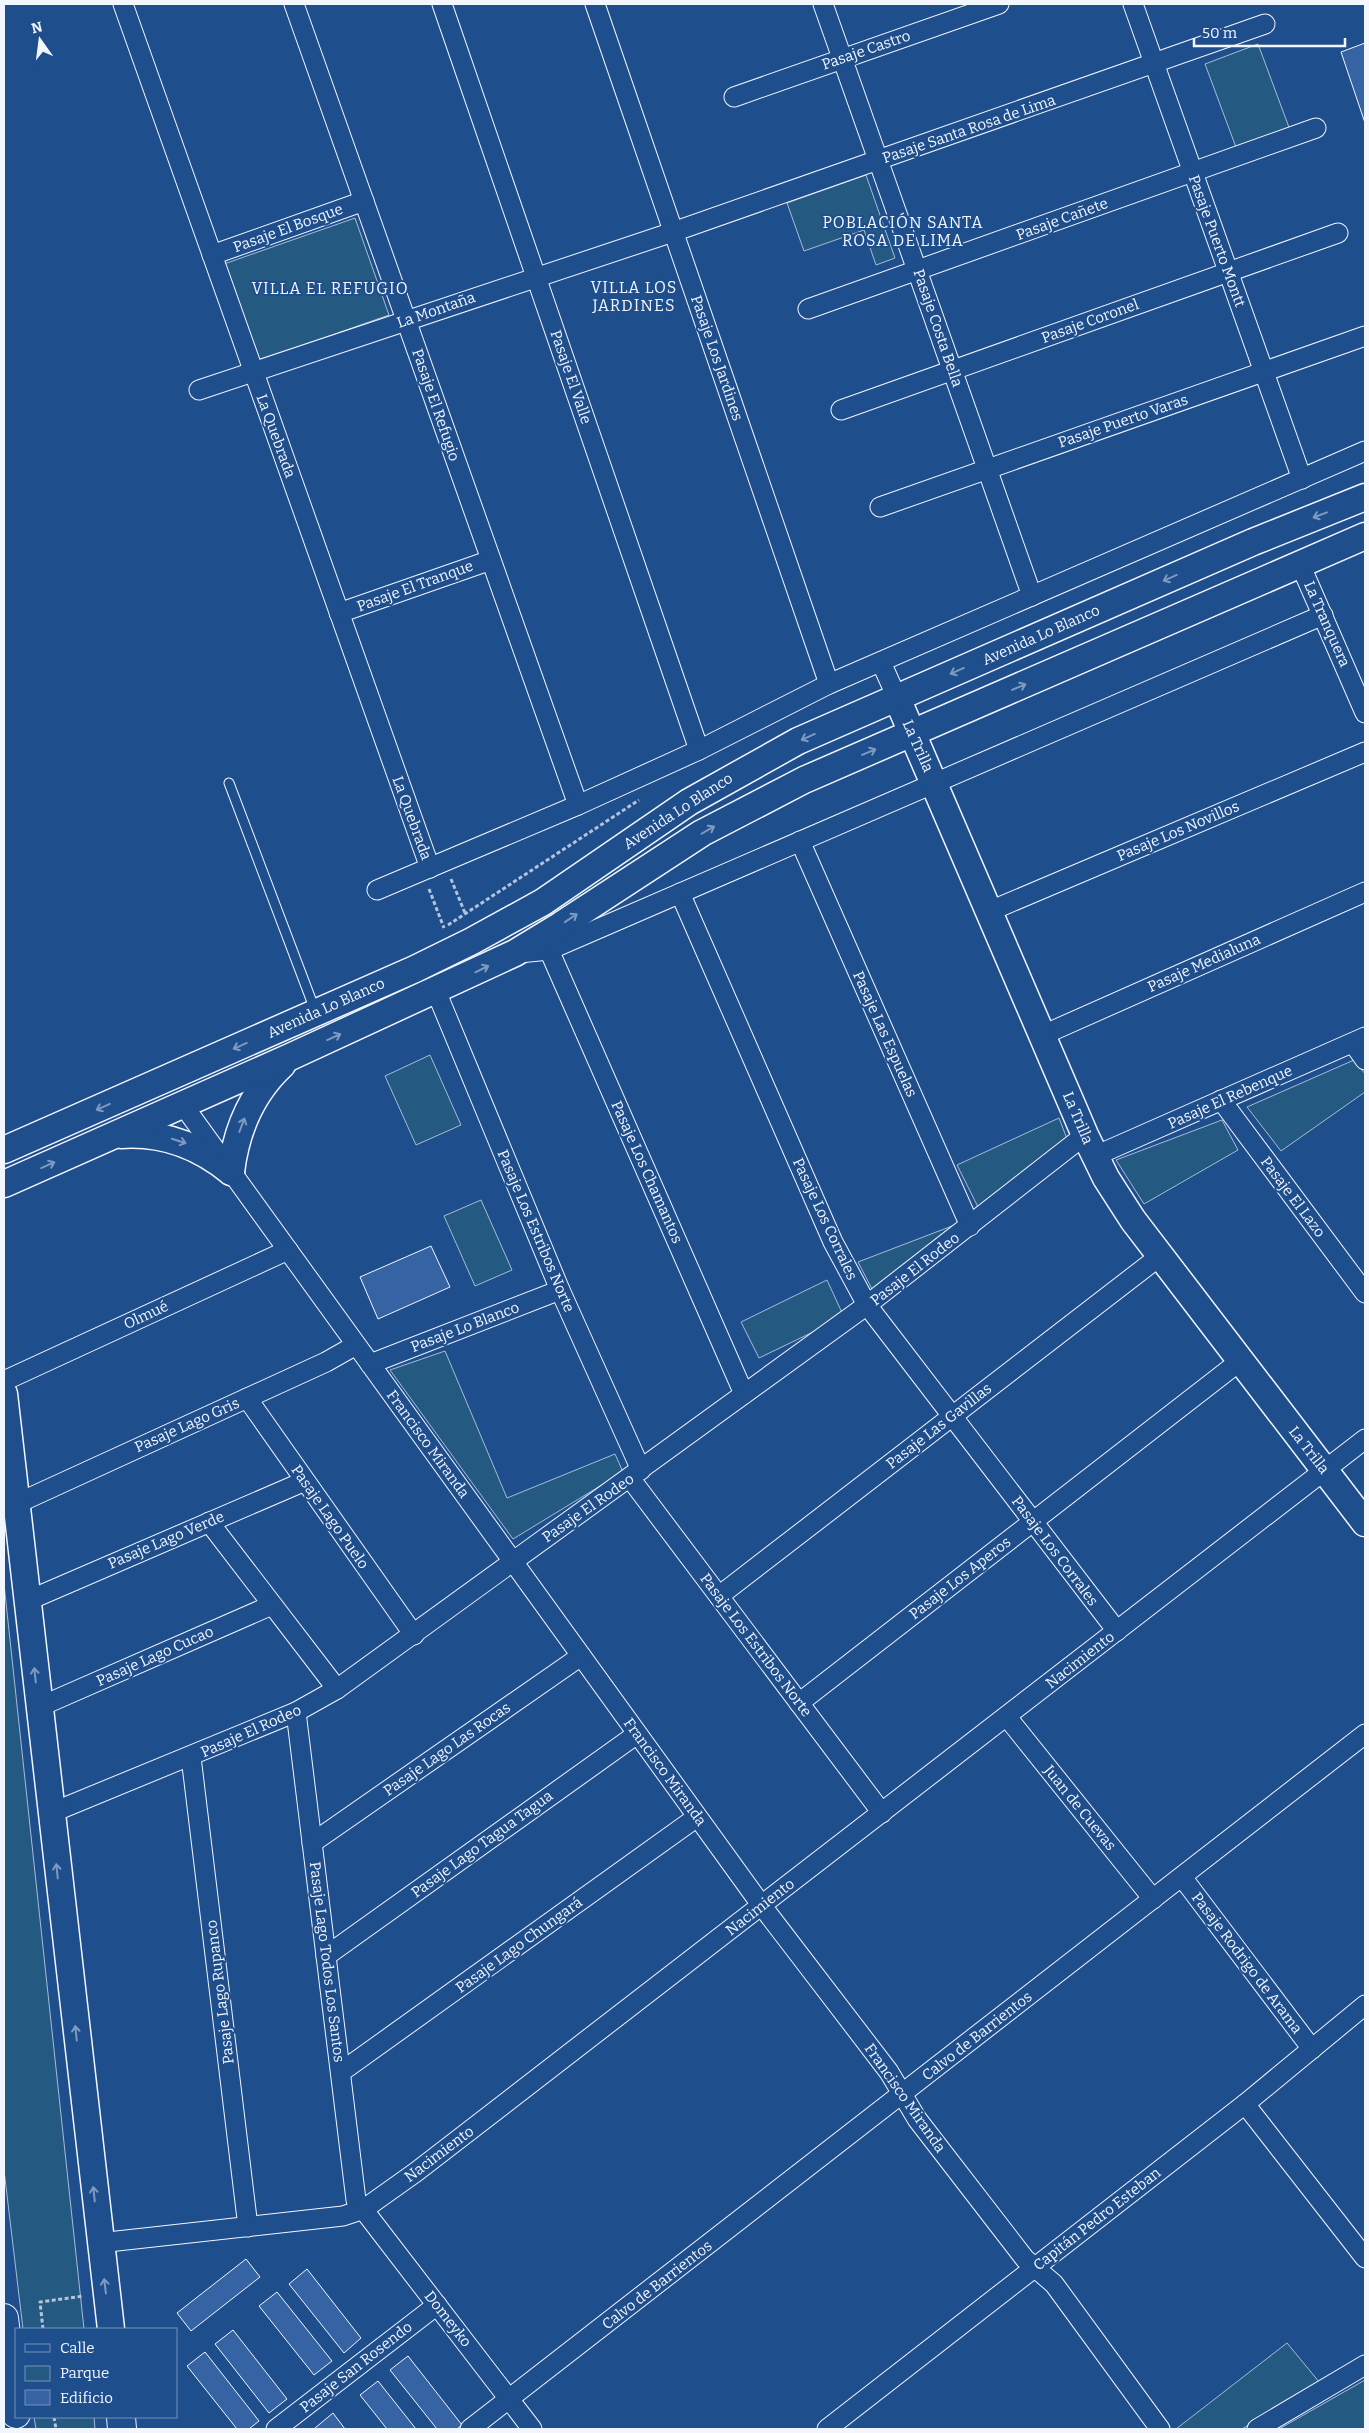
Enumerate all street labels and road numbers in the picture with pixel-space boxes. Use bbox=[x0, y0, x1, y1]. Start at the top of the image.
street label: Pasaje Castro bbox=[819, 26, 913, 74]
street label: Pasaje Santa Rosa de Lima bbox=[880, 91, 1058, 167]
street label: Pasaje Puerto Montt bbox=[1185, 172, 1249, 310]
street label: Pasaje Cañete bbox=[1014, 194, 1110, 244]
street label: Pasaje El Bosque bbox=[231, 200, 345, 256]
street label: Pasaje Costa Bella bbox=[909, 267, 967, 389]
street label: La Montaña bbox=[394, 288, 478, 332]
street label: Pasaje Los Jardines bbox=[687, 293, 747, 423]
street label: Pasaje Coronel bbox=[1039, 295, 1141, 347]
street label: Pasaje El Valle bbox=[546, 328, 596, 426]
street label: Pasaje El Refugio bbox=[408, 346, 464, 464]
street label: Pasaje Puerto Varas bbox=[1056, 390, 1190, 452]
street label: La Quebrada bbox=[253, 392, 299, 480]
street label: Pasaje El Tranque bbox=[354, 557, 476, 615]
street label: La Tranquera bbox=[1300, 578, 1354, 670]
street label: Avenida Lo Blanco bbox=[979, 601, 1103, 669]
street label: La Trilla bbox=[899, 717, 937, 775]
street label: Avenida Lo Blanco bbox=[620, 769, 736, 853]
street label: La Quebrada bbox=[389, 774, 435, 862]
street label: Pasaje Los Novillos bbox=[1114, 797, 1242, 865]
street label: Pasaje Medialuna bbox=[1145, 930, 1263, 996]
street label: Pasaje Las Espuelas bbox=[849, 968, 921, 1100]
street label: Avenida Lo Blanco bbox=[264, 974, 388, 1042]
street label: Pasaje El Rebenque bbox=[1165, 1061, 1295, 1133]
street label: La Trilla bbox=[1059, 1089, 1097, 1147]
street label: Pasaje Los Chamantos bbox=[607, 1098, 687, 1246]
street label: Pasaje Los Estribos Norte bbox=[494, 1147, 578, 1315]
street label: Pasaje El Lazo bbox=[1257, 1153, 1329, 1241]
street label: Pasaje Los Corrales bbox=[789, 1155, 861, 1283]
street label: Pasaje El Rodeo bbox=[867, 1229, 963, 1309]
street label: Olmué bbox=[121, 1297, 171, 1333]
street label: Pasaje Lo Blanco bbox=[408, 1298, 522, 1356]
street label: Pasaje Las Gavillas bbox=[883, 1379, 995, 1473]
street label: Francisco Miranda bbox=[383, 1387, 473, 1501]
street label: Pasaje Lago Gris bbox=[132, 1394, 242, 1456]
street label: La Trilla bbox=[1285, 1423, 1333, 1477]
street label: Pasaje Lago Puelo bbox=[287, 1462, 373, 1572]
street label: Pasaje El Rodeo bbox=[539, 1470, 637, 1546]
street label: Pasaje Los Corrales bbox=[1008, 1493, 1102, 1609]
street label: Pasaje Lago Verde bbox=[105, 1507, 227, 1573]
street label: Pasaje Los Aperos bbox=[906, 1533, 1014, 1623]
street label: Pasaje Los Estribos Norte bbox=[696, 1570, 816, 1720]
street label: Pasaje Lago Cucao bbox=[94, 1622, 216, 1690]
street label: Nacimiento bbox=[1042, 1628, 1118, 1692]
street label: Pasaje Lago Las Rocas bbox=[380, 1698, 514, 1800]
street label: Pasaje El Rodeo bbox=[198, 1701, 304, 1761]
street label: Francisco Miranda bbox=[620, 1715, 710, 1829]
street label: Juan de Cuevas bbox=[1040, 1761, 1120, 1854]
street label: Pasaje Lago Tagua Tagua bbox=[408, 1787, 556, 1901]
street label: Pasaje Lago Todos Los Santos bbox=[306, 1861, 348, 2063]
street label: Nacimiento bbox=[722, 1875, 798, 1939]
street label: Pasaje Rodrigo de Arama bbox=[1188, 1889, 1306, 2037]
street label: Pasaje Lago Chungará bbox=[452, 1893, 586, 1997]
street label: Pasaje Lago Rupanco bbox=[202, 1919, 238, 2065]
street label: Calvo de Barrientos bbox=[918, 1987, 1036, 2085]
street label: Francisco Miranda bbox=[861, 2040, 949, 2156]
street label: Nacimiento bbox=[401, 2122, 477, 2186]
street label: Capitán Pedro Esteban bbox=[1030, 2163, 1165, 2274]
street label: Calvo de Barrientos bbox=[598, 2236, 716, 2334]
street label: Domeyko bbox=[421, 2287, 475, 2351]
street label: Pasaje San Rosendo bbox=[296, 2318, 416, 2416]

